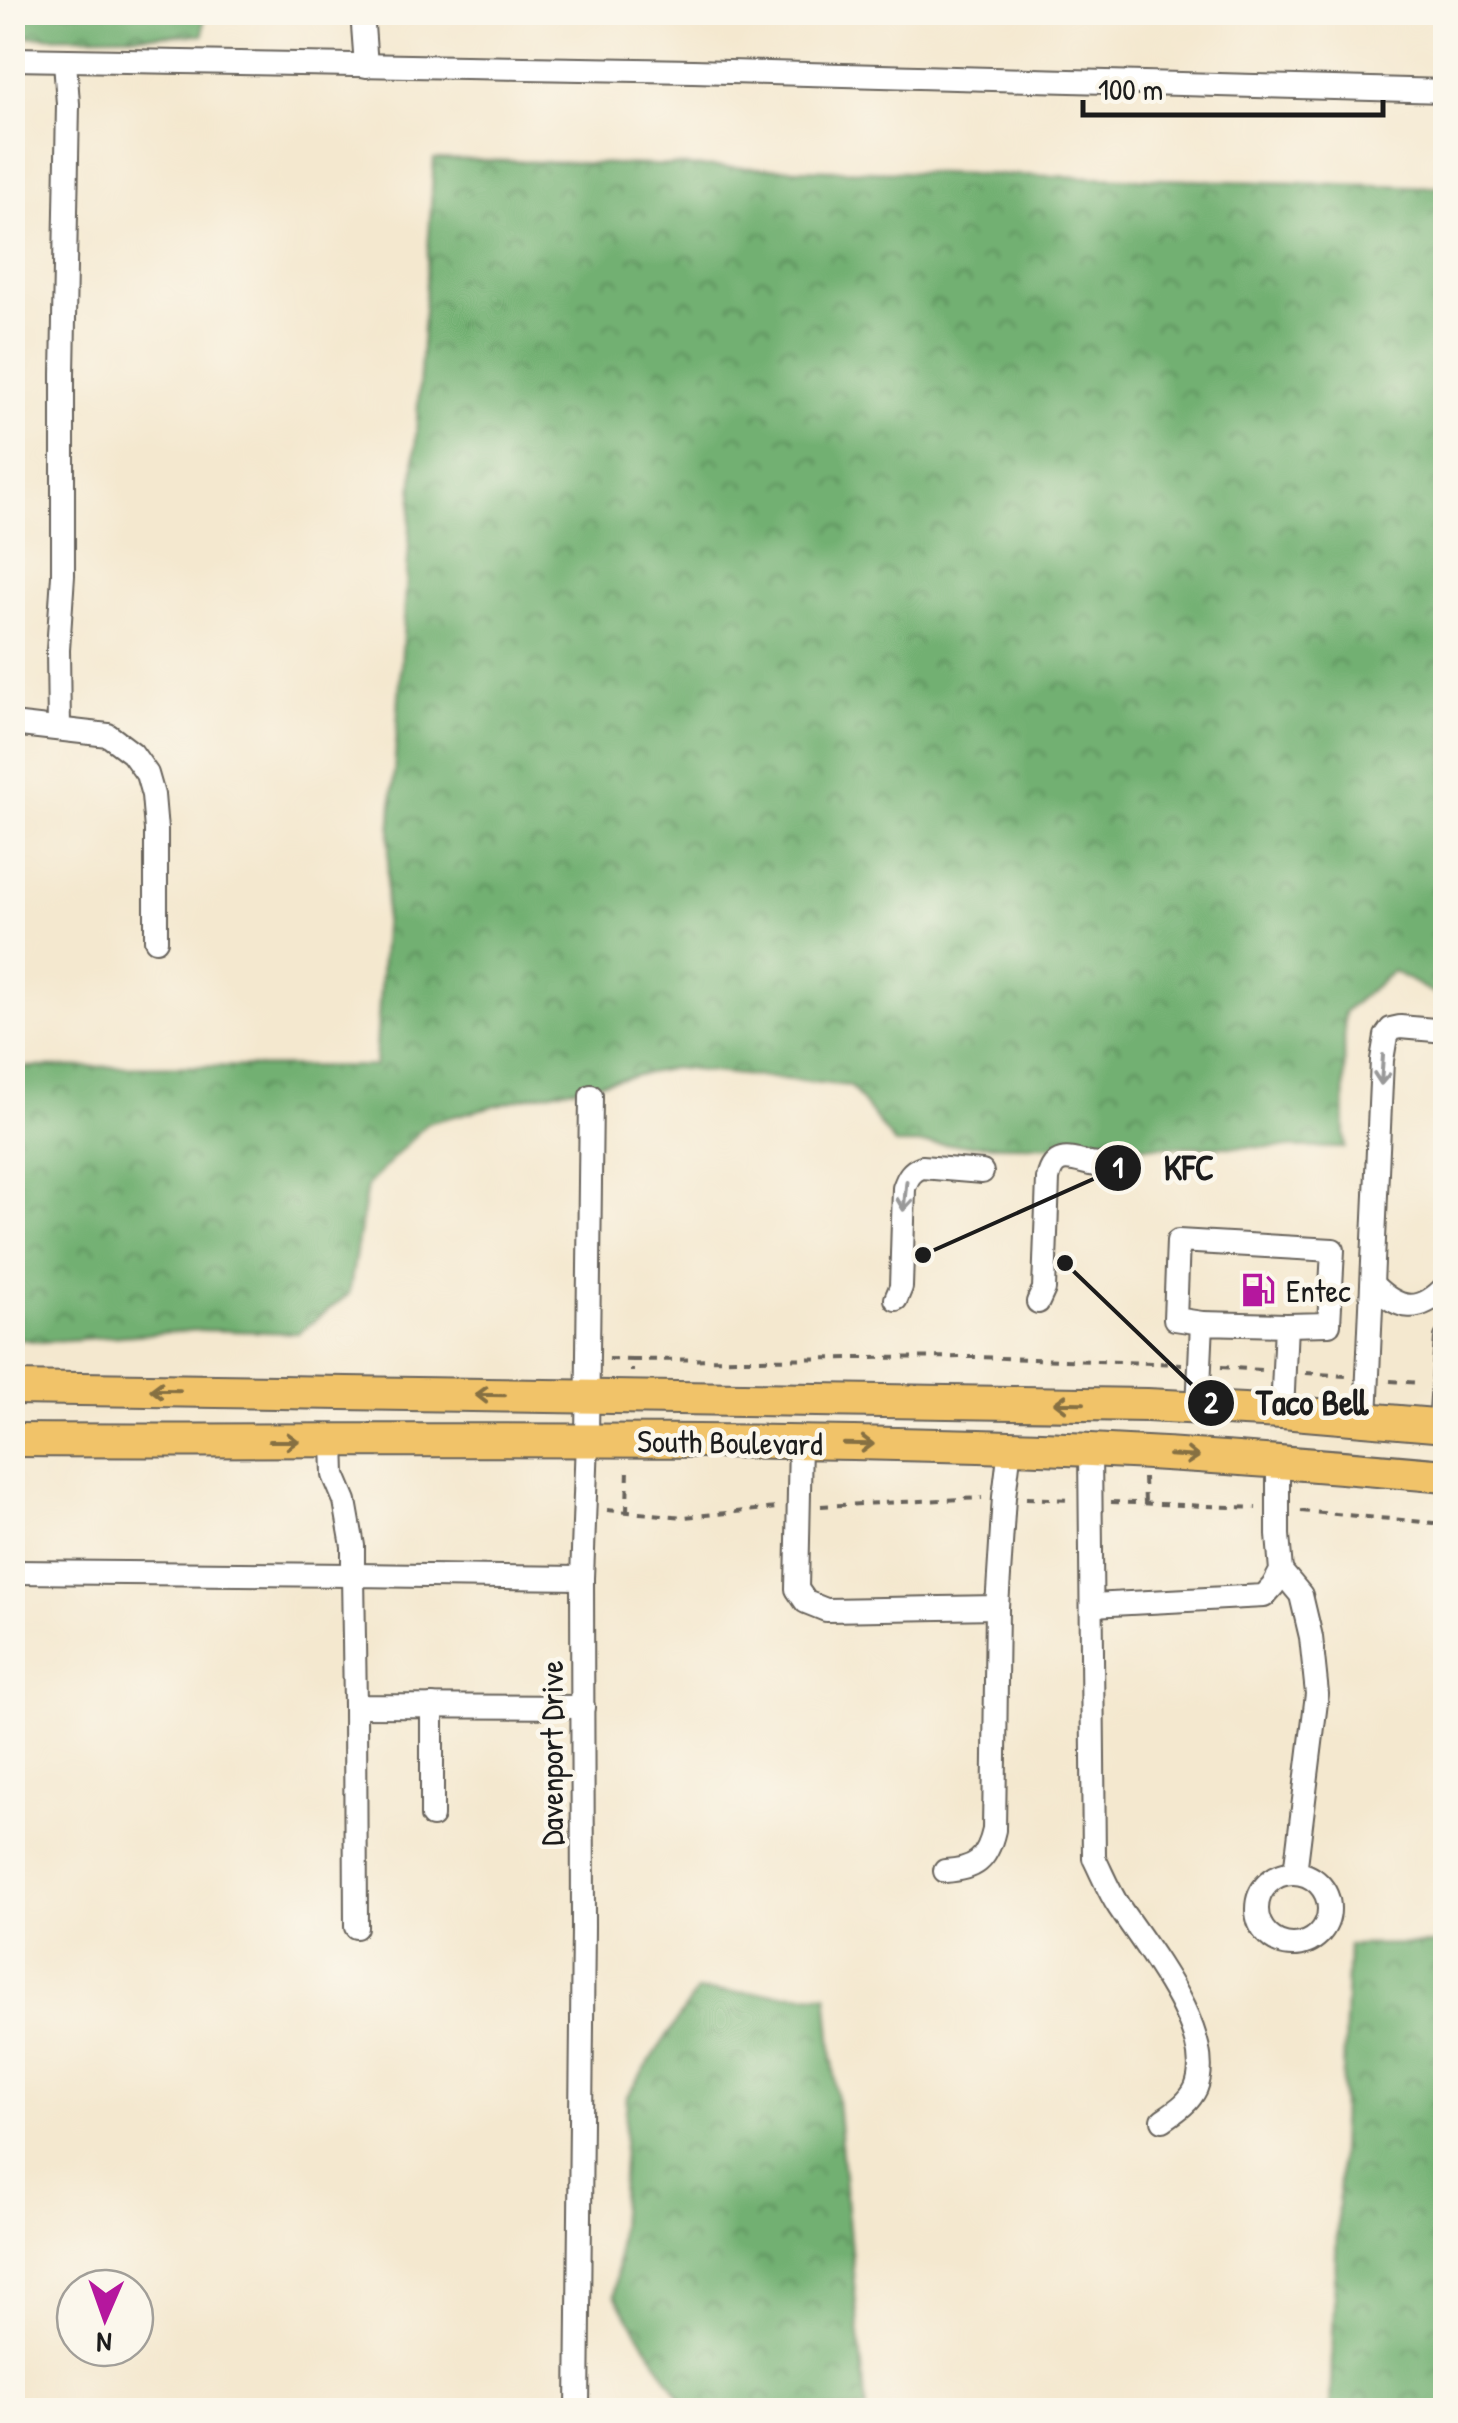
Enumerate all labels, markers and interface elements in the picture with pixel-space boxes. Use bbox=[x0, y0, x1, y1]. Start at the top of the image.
scale bar bbox=[1083, 55, 1383, 117]
text: 100 m bbox=[1098, 69, 1163, 109]
one-way arrow bbox=[1373, 1053, 1392, 1085]
callout: KFC bbox=[1093, 1135, 1234, 1200]
text: KFC bbox=[1164, 1144, 1214, 1191]
text: 1 bbox=[1113, 1147, 1124, 1187]
one-way arrow bbox=[896, 1179, 915, 1212]
place label: Entec bbox=[1286, 1269, 1351, 1312]
fuel station icon: Entec bbox=[1239, 1271, 1277, 1309]
callout: Taco Bell bbox=[1186, 1370, 1389, 1435]
text: Taco Bell bbox=[1255, 1379, 1369, 1426]
one-way arrow bbox=[150, 1380, 182, 1400]
text: 2 bbox=[1204, 1382, 1219, 1422]
one-way arrow bbox=[475, 1386, 508, 1404]
one-way arrow bbox=[1053, 1394, 1085, 1413]
street label: South Boulevard bbox=[637, 1419, 823, 1465]
one-way arrow bbox=[268, 1432, 300, 1450]
one-way arrow bbox=[843, 1434, 875, 1453]
one-way arrow bbox=[1168, 1447, 1200, 1466]
street label: Davenport Drive bbox=[530, 1660, 573, 1846]
north arrow bbox=[55, 2268, 155, 2368]
text: N bbox=[96, 2324, 112, 2362]

